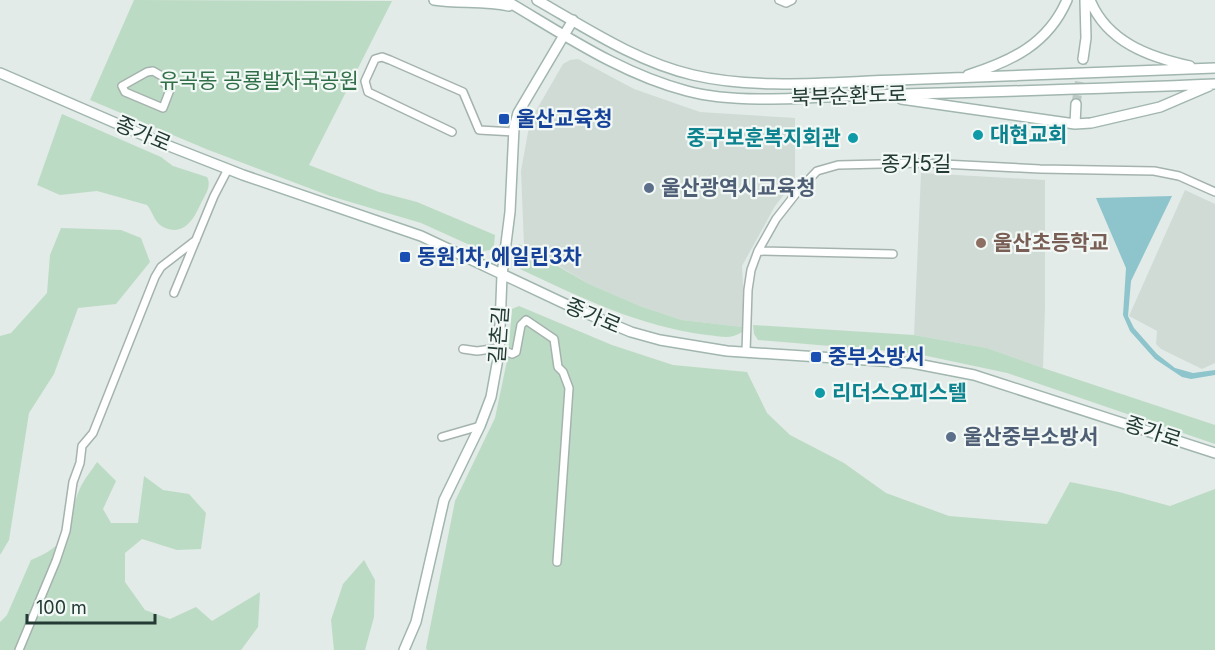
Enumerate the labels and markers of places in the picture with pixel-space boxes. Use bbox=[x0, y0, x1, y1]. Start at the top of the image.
place label: 울산교육청 bbox=[516, 106, 613, 131]
marker: 울산교육청 bbox=[497, 112, 511, 126]
place label: 대현교회 bbox=[990, 122, 1067, 147]
place label: 중구보훈복지회관 bbox=[686, 125, 841, 150]
marker: 대현교회 bbox=[971, 128, 985, 142]
marker: 중구보훈복지회관 bbox=[846, 131, 860, 145]
place label: 울산광역시교육청 bbox=[661, 175, 816, 200]
marker: 울산광역시교육청 bbox=[642, 181, 656, 195]
place label: 울산초등학교 bbox=[993, 230, 1109, 255]
marker: 울산초등학교 bbox=[974, 236, 988, 250]
place label: 동원1차,에일린3차 bbox=[417, 244, 582, 269]
marker: 동원1차,에일린3차 bbox=[398, 250, 412, 264]
place label: 중부소방서 bbox=[828, 344, 925, 369]
marker: 중부소방서 bbox=[809, 350, 823, 364]
place label: 리더스오피스텔 bbox=[832, 380, 967, 405]
marker: 리더스오피스텔 bbox=[813, 386, 827, 400]
place label: 울산중부소방서 bbox=[963, 424, 1098, 449]
marker: 울산중부소방서 bbox=[944, 430, 958, 444]

